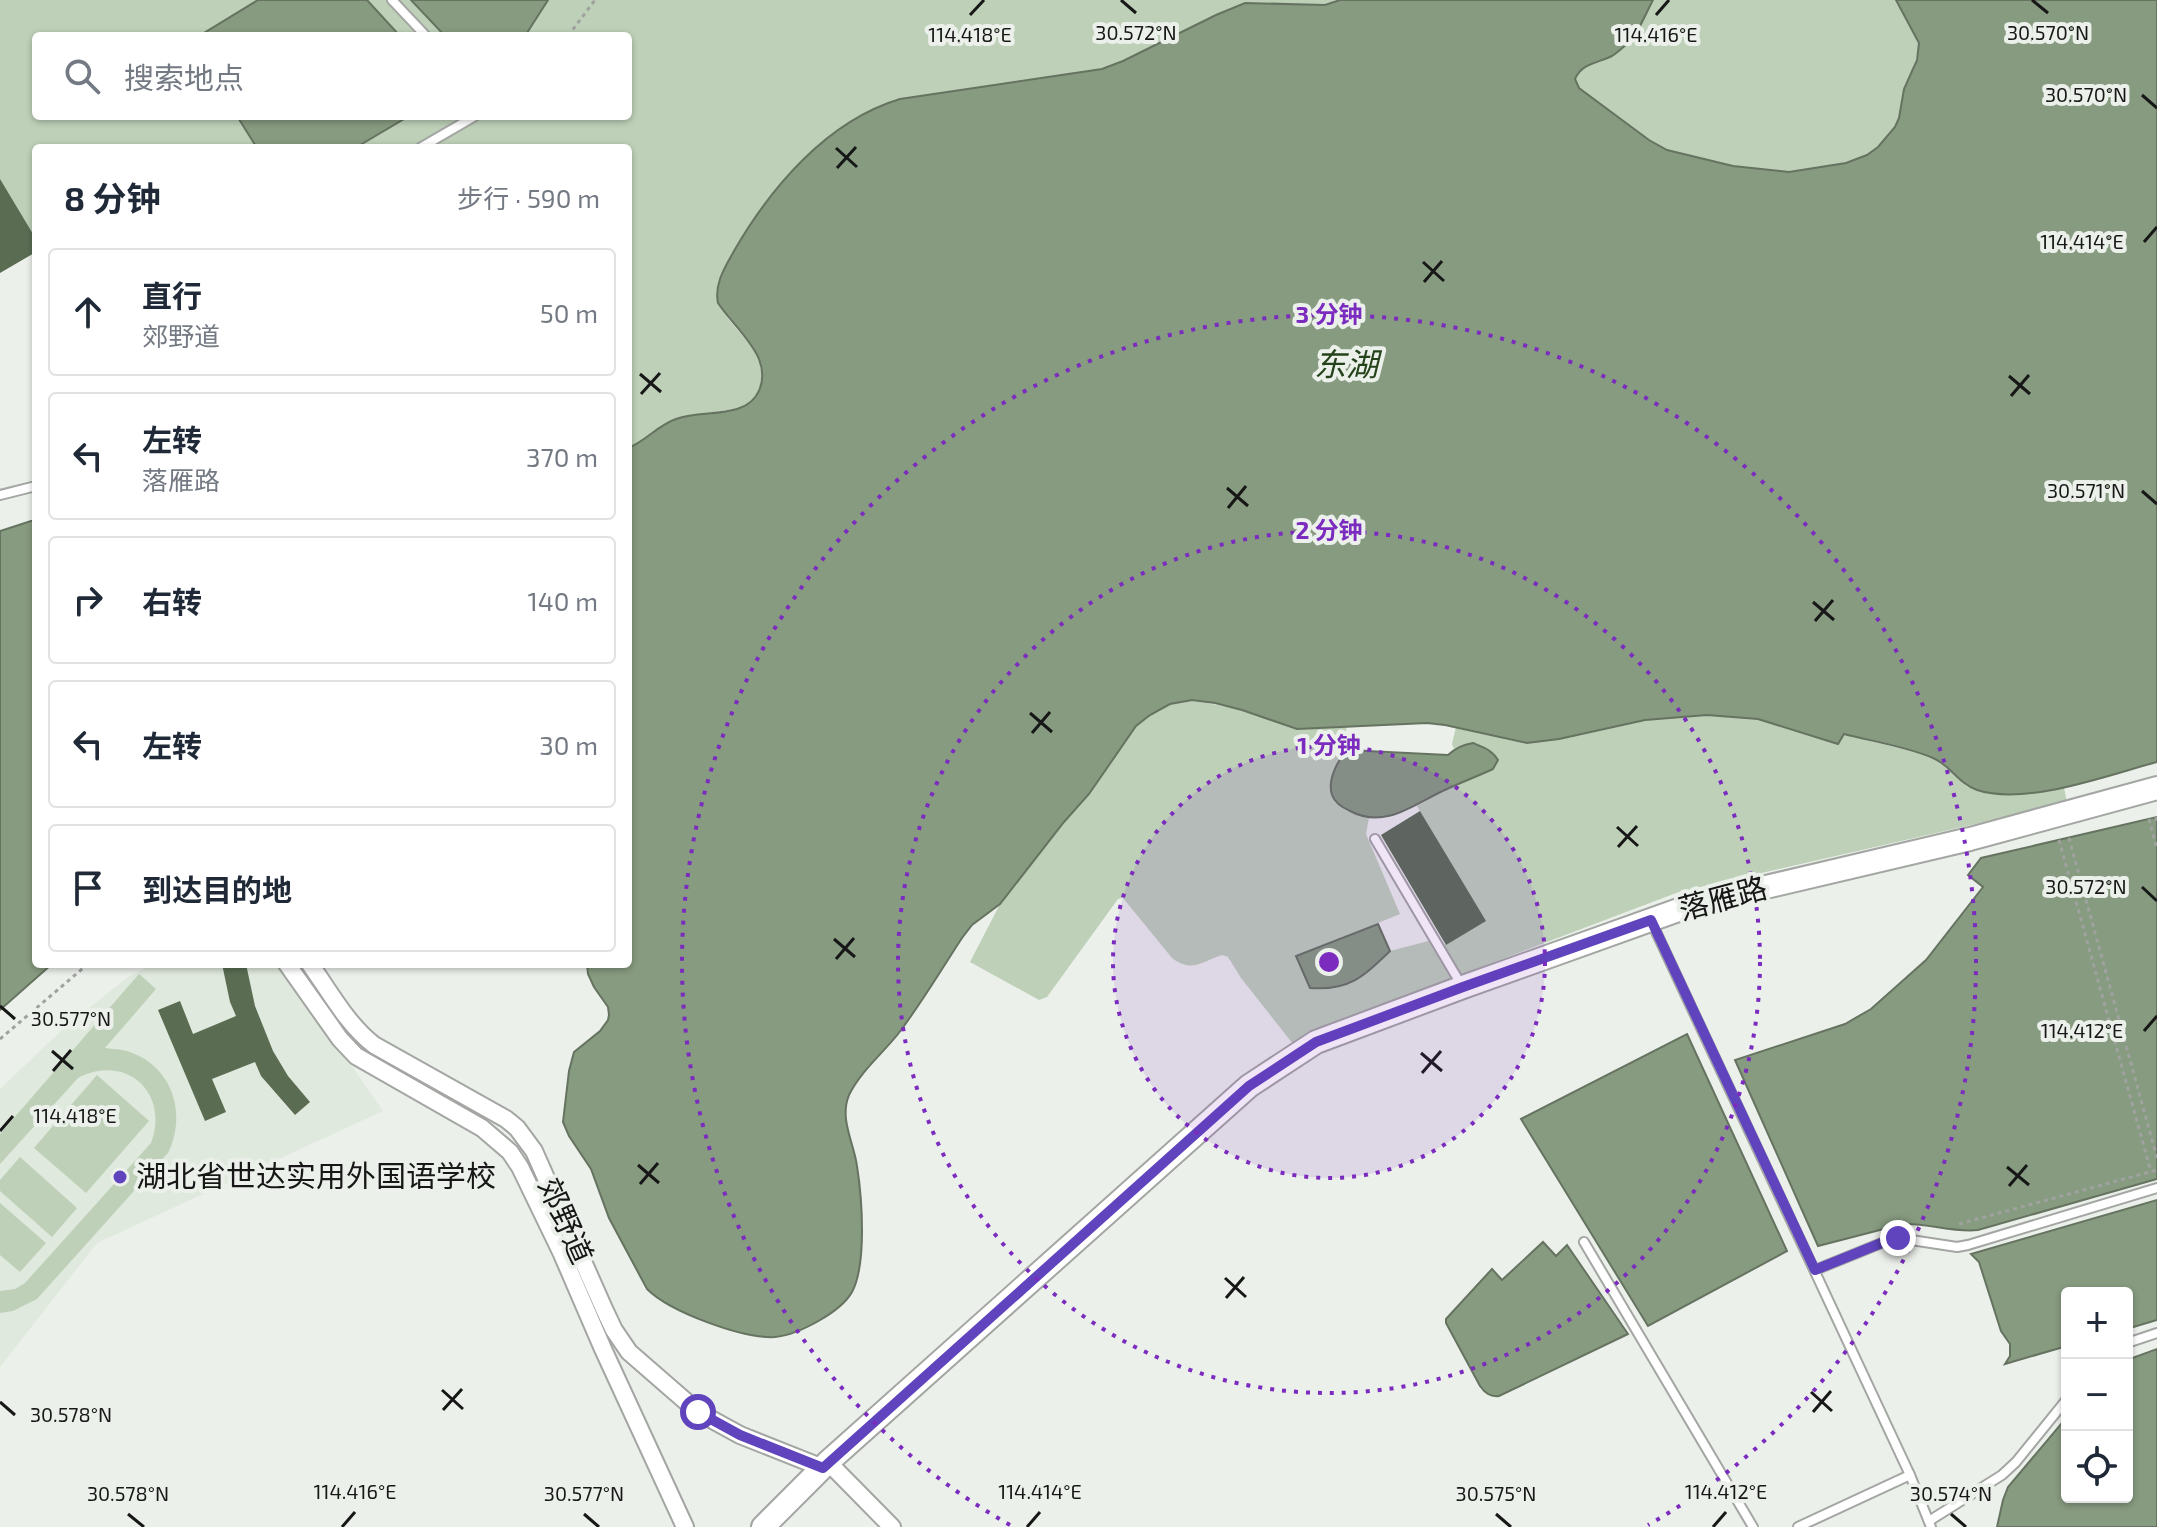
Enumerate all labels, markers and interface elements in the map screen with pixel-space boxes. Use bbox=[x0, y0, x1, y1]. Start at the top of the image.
text: 30.572°N bbox=[1095, 20, 1177, 44]
text: 30.570°N bbox=[2007, 20, 2089, 44]
text: 114.418°E bbox=[928, 22, 1012, 46]
text: 114.416°E bbox=[1615, 22, 1697, 46]
search box bbox=[32, 32, 632, 120]
icon: search bbox=[60, 54, 104, 98]
text: 搜索地点 bbox=[124, 59, 244, 95]
text: 30.570°N bbox=[2045, 82, 2127, 106]
text: 8 分钟 bbox=[64, 177, 161, 218]
text: 步行 · 590 m bbox=[457, 182, 600, 213]
text: 114.414°E bbox=[2040, 229, 2124, 253]
text: 直行 bbox=[142, 277, 202, 313]
icon: ahead bbox=[66, 290, 110, 334]
text: 50 m bbox=[540, 297, 598, 328]
text: 3 分钟 bbox=[1296, 299, 1362, 328]
text: 郊野道 bbox=[142, 320, 220, 351]
water label: 东湖 bbox=[1314, 344, 1383, 382]
text: 左转 bbox=[142, 421, 202, 457]
icon: left bbox=[66, 434, 110, 478]
text: 370 m bbox=[526, 441, 598, 472]
text: 落雁路 bbox=[142, 464, 220, 495]
text: 30.571°N bbox=[2047, 478, 2125, 502]
text: 2 分钟 bbox=[1295, 515, 1363, 544]
icon: right bbox=[66, 578, 110, 622]
text: 右转 bbox=[142, 583, 202, 619]
text: 140 m bbox=[527, 585, 598, 616]
icon: left bbox=[66, 722, 110, 766]
text: 左转 bbox=[142, 727, 202, 763]
text: 30 m bbox=[539, 729, 598, 760]
text: 1 分钟 bbox=[1297, 730, 1361, 759]
icon: arrive bbox=[66, 866, 110, 910]
street label: 落雁路 bbox=[1674, 868, 1771, 926]
text: 到达目的地 bbox=[142, 871, 292, 907]
text: 30.572°N bbox=[2045, 874, 2127, 898]
centre of rings bbox=[1315, 948, 1343, 976]
text: 30.577°N bbox=[31, 1006, 111, 1030]
text: 114.412°E bbox=[2041, 1018, 2123, 1042]
text: 114.418°E bbox=[33, 1103, 117, 1127]
place label: 湖北省世达实用外国语学校 bbox=[136, 1157, 496, 1193]
marker: 湖北省世达实用外国语学校 bbox=[111, 1168, 129, 1186]
street label: 郊野道 bbox=[532, 1172, 602, 1269]
route end bbox=[1880, 1220, 1916, 1256]
map controls bbox=[2061, 1287, 2133, 1503]
button: + bbox=[2061, 1287, 2133, 1359]
button: − bbox=[2061, 1359, 2133, 1431]
route start bbox=[680, 1394, 716, 1430]
text: 30.578°N bbox=[30, 1402, 112, 1426]
button: locate bbox=[2061, 1431, 2133, 1503]
text: 114.416°E bbox=[314, 1479, 396, 1503]
text: 114.414°E bbox=[998, 1479, 1082, 1503]
text: 114.412°E bbox=[1685, 1479, 1767, 1503]
text: 30.578°N bbox=[87, 1481, 169, 1505]
text: 30.577°N bbox=[544, 1481, 624, 1505]
text: 30.575°N bbox=[1456, 1481, 1536, 1505]
text: 30.574°N bbox=[1910, 1481, 1992, 1505]

